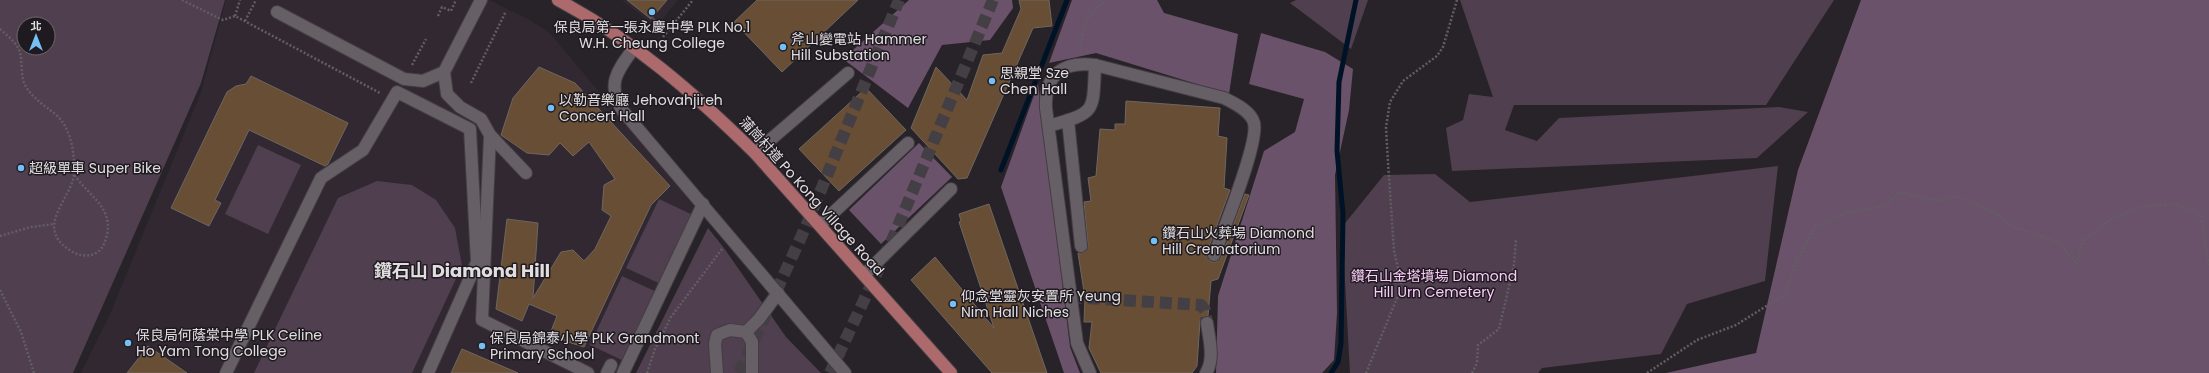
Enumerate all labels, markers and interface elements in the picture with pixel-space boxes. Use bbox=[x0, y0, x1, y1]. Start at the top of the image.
marker: 保良局第一張永慶中學 PLK No.1 W.H. Cheung College bbox=[647, 7, 657, 17]
north arrow bbox=[16, 16, 56, 56]
place label: 保良局第一張永慶中學 PLK No.1 W.H. Cheung College bbox=[554, 17, 750, 53]
text: 北 bbox=[31, 18, 42, 34]
place label: 斧山變電站 Hammer Hill Substation bbox=[791, 29, 927, 65]
marker: 斧山變電站 Hammer Hill Substation bbox=[778, 42, 788, 52]
place label: 思親堂 Sze Chen Hall bbox=[1000, 63, 1069, 99]
marker: 思親堂 Sze Chen Hall bbox=[987, 76, 997, 86]
place label: 以勒音樂廳 Jehovahjireh Concert Hall bbox=[559, 90, 723, 126]
marker: 以勒音樂廳 Jehovahjireh Concert Hall bbox=[546, 103, 556, 113]
street label: 蒲崗村道 Po Kong Village Road bbox=[735, 112, 889, 280]
place label: 超級單車 Super Bike bbox=[29, 158, 161, 178]
marker: 超級單車 Super Bike bbox=[16, 163, 26, 173]
place label: 鑽石山火葬場 Diamond Hill Crematorium bbox=[1162, 223, 1314, 259]
marker: 鑽石山火葬場 Diamond Hill Crematorium bbox=[1149, 236, 1159, 246]
district label: 鑽石山 Diamond Hill bbox=[374, 258, 550, 283]
park label: 鑽石山金塔墳場 Diamond Hill Urn Cemetery bbox=[1351, 266, 1517, 302]
place label: 仰念堂靈灰安置所 Yeung Nim Hall Niches bbox=[961, 286, 1121, 322]
marker: 仰念堂靈灰安置所 Yeung Nim Hall Niches bbox=[948, 299, 958, 309]
place label: 保良局何蔭棠中學 PLK Celine Ho Yam Tong College bbox=[136, 325, 322, 361]
place label: 保良局錦泰小學 PLK Grandmont Primary School bbox=[490, 328, 699, 364]
marker: 保良局何蔭棠中學 PLK Celine Ho Yam Tong College bbox=[123, 338, 133, 348]
marker: 保良局錦泰小學 PLK Grandmont Primary School bbox=[477, 341, 487, 351]

